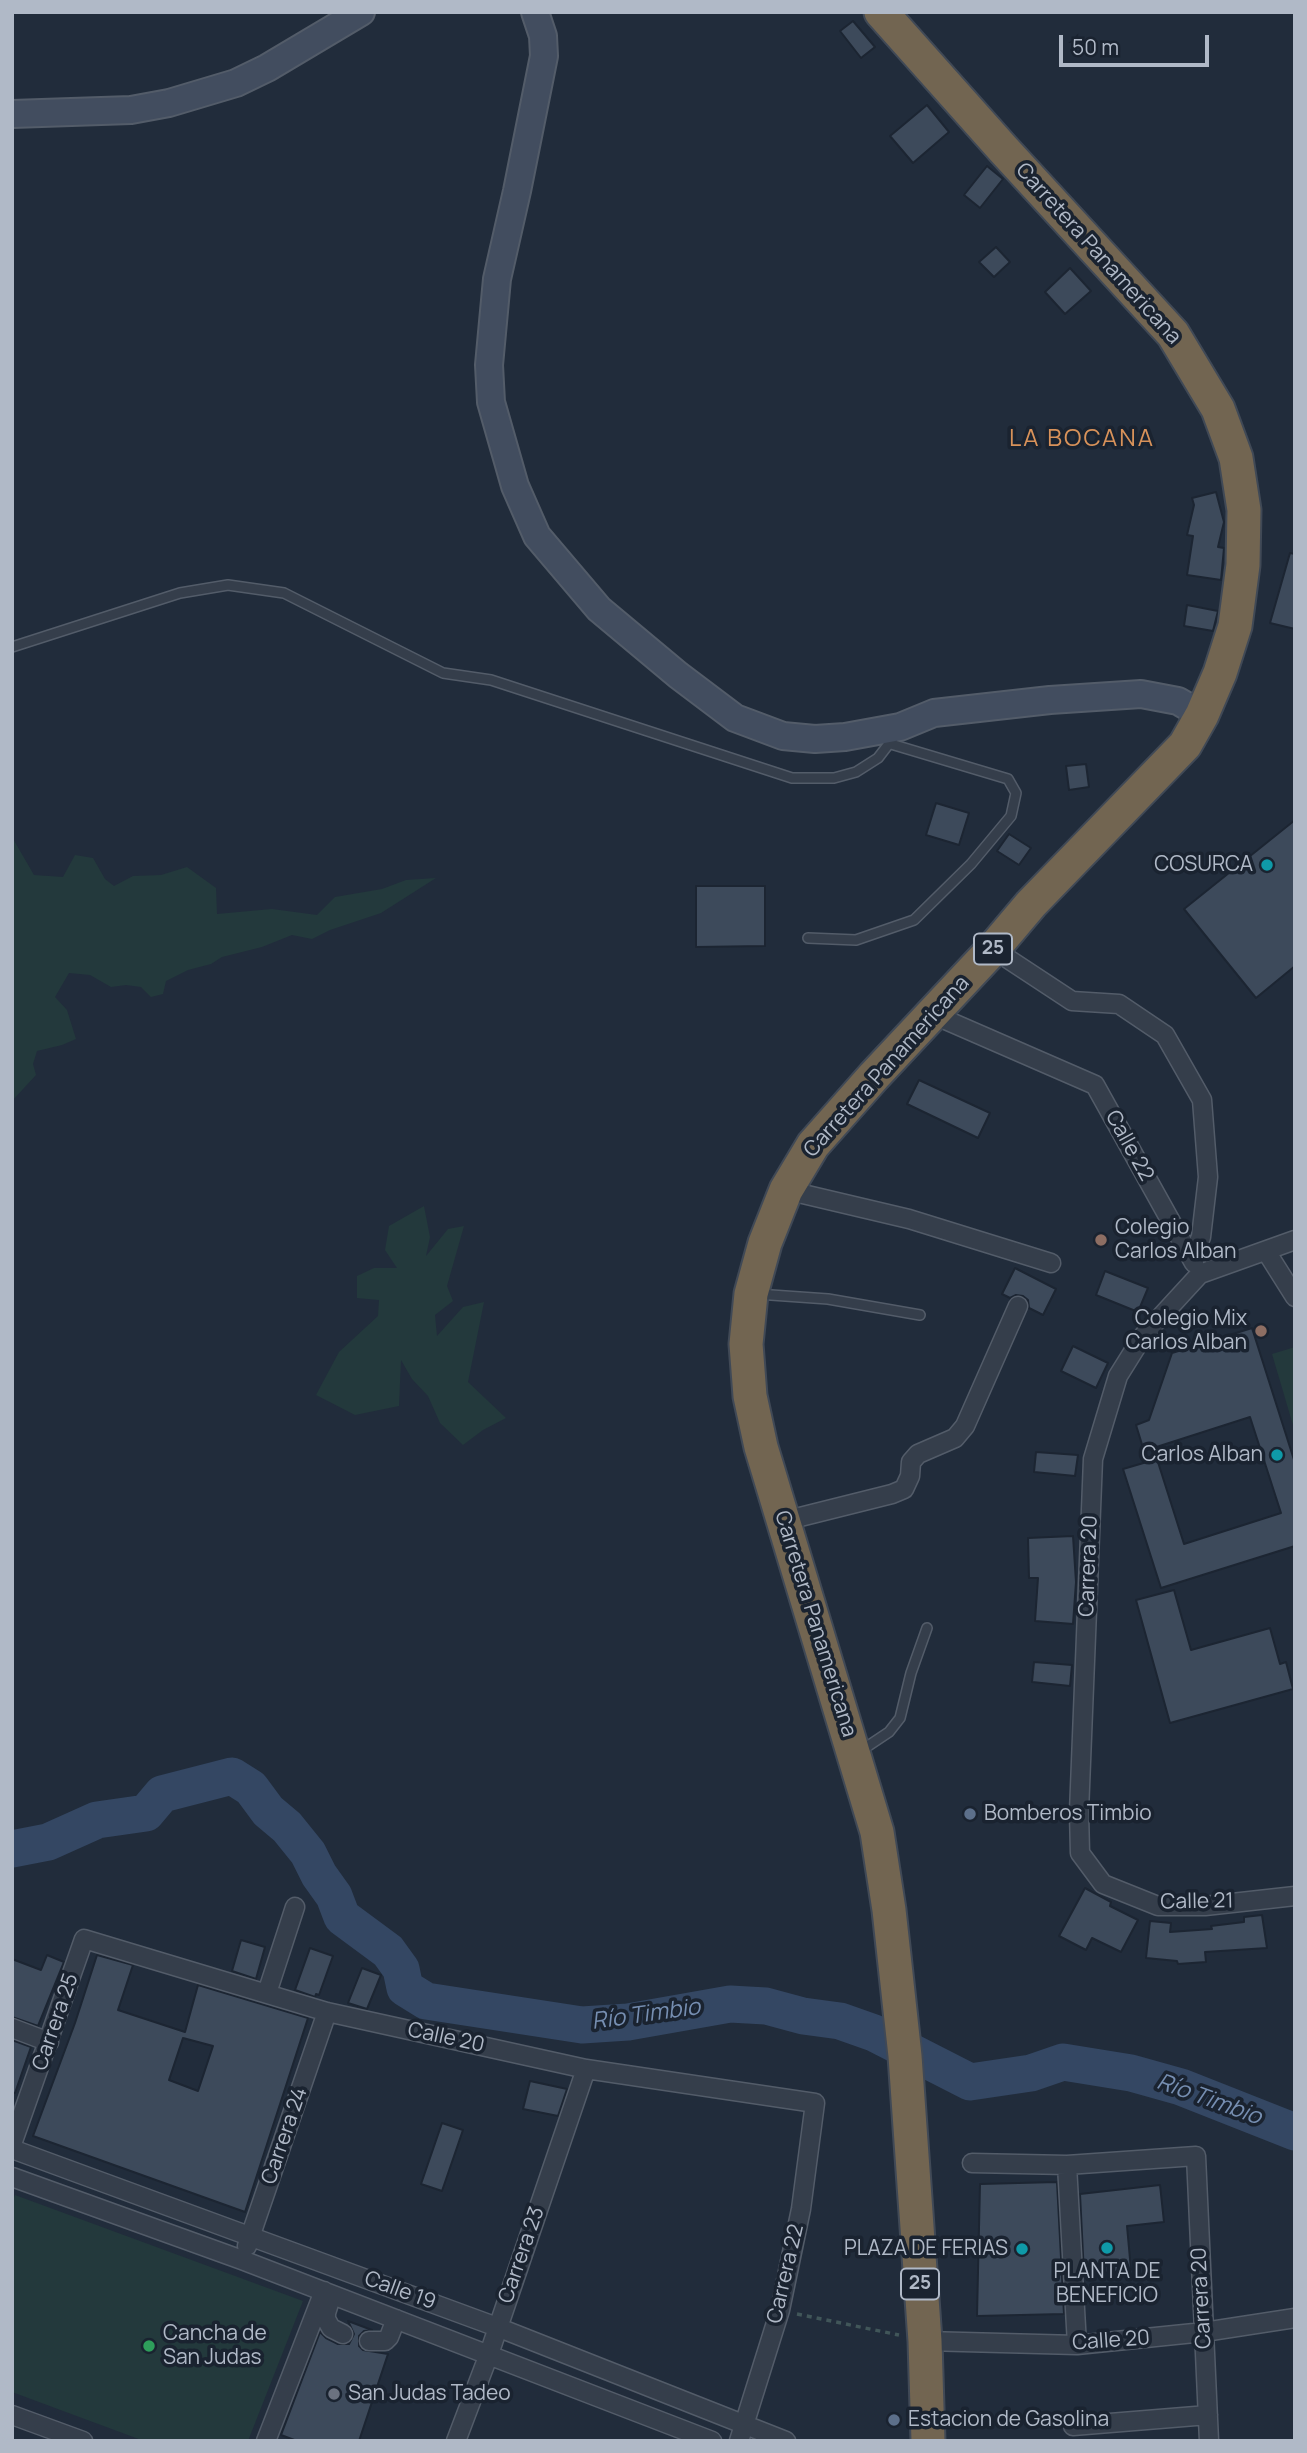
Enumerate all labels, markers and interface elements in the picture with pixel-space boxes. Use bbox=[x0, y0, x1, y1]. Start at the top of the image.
scale bar bbox=[1062, 21, 1212, 65]
text: 50 m bbox=[1072, 33, 1119, 61]
street label: Carretera Panamericana bbox=[1010, 158, 1186, 350]
district label: LA BOCANA bbox=[1010, 425, 1154, 453]
place label: COSURCA bbox=[1154, 852, 1253, 878]
marker: COSURCA bbox=[1259, 857, 1275, 873]
road number: 25 bbox=[974, 934, 1012, 965]
street label: Carretera Panamericana bbox=[799, 971, 975, 1163]
street label: Calle 22 bbox=[1099, 1106, 1159, 1186]
place label: Colegio Carlos Alban bbox=[1115, 1215, 1236, 1265]
marker: Colegio Carlos Alban bbox=[1093, 1232, 1109, 1248]
place label: Colegio Mix Carlos Alban bbox=[1126, 1306, 1247, 1356]
marker: Colegio Mix Carlos Alban bbox=[1253, 1323, 1269, 1339]
place label: Carlos Alban bbox=[1142, 1442, 1263, 1468]
marker: Carlos Alban bbox=[1269, 1447, 1285, 1463]
street label: Carretera Panamericana bbox=[769, 1508, 861, 1740]
street label: Carrera 20 bbox=[1075, 1515, 1103, 1617]
place label: Bomberos Timbio bbox=[984, 1801, 1152, 1827]
marker: Bomberos Timbio bbox=[962, 1806, 978, 1822]
street label: Calle 21 bbox=[1160, 1889, 1234, 1915]
street label: Carrera 25 bbox=[28, 1970, 84, 2074]
water label: Río Timbio bbox=[590, 1994, 702, 2036]
street label: Calle 20 bbox=[405, 2018, 487, 2058]
water label: Río Timbio bbox=[1153, 2068, 1265, 2132]
street label: Carrera 24 bbox=[257, 2084, 313, 2188]
street label: Carrera 23 bbox=[494, 2203, 550, 2307]
street label: Carrera 22 bbox=[762, 2222, 810, 2326]
place label: PLAZA DE FERIAS bbox=[844, 2236, 1008, 2262]
marker: PLANTA DE BENEFICIO bbox=[1099, 2240, 1115, 2256]
marker: PLAZA DE FERIAS bbox=[1014, 2241, 1030, 2257]
street label: Carrera 20 bbox=[1187, 2247, 1217, 2349]
place label: PLANTA DE BENEFICIO bbox=[1054, 2259, 1160, 2309]
street label: Calle 19 bbox=[361, 2266, 439, 2316]
road number: 25 bbox=[901, 2268, 939, 2300]
place label: Cancha de San Judas bbox=[163, 2321, 267, 2371]
street label: Calle 20 bbox=[1071, 2326, 1151, 2356]
marker: Cancha de San Judas bbox=[141, 2338, 157, 2354]
place label: San Judas Tadeo bbox=[348, 2381, 511, 2407]
marker: San Judas Tadeo bbox=[326, 2386, 342, 2402]
place label: Estacion de Gasolina bbox=[908, 2407, 1109, 2433]
marker: Estacion de Gasolina bbox=[886, 2412, 902, 2428]

